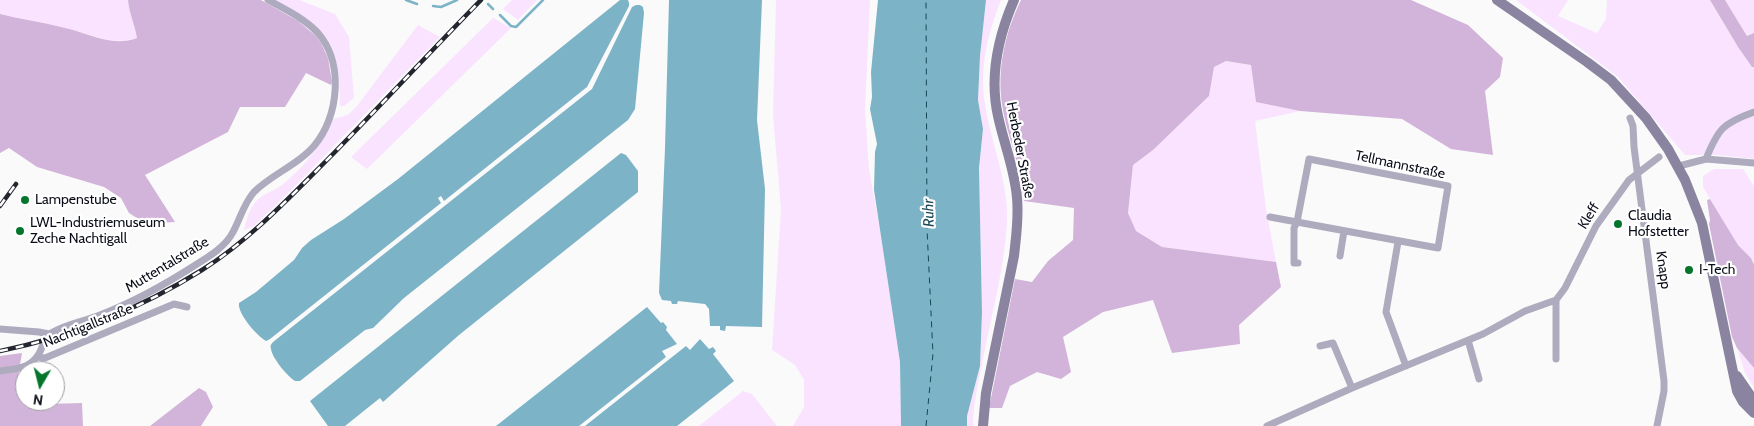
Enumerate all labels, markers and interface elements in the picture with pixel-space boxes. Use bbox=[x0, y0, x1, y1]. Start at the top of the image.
street label: Herbeder Straße bbox=[1002, 100, 1038, 200]
street label: Tellmannstraße bbox=[1353, 147, 1447, 183]
place label: Lampenstube bbox=[35, 192, 117, 208]
marker: Lampenstube bbox=[19, 194, 31, 206]
water label: Ruhr bbox=[920, 199, 938, 227]
street label: Kleff bbox=[1575, 200, 1603, 232]
place label: Claudia Hofstetter bbox=[1628, 208, 1689, 240]
place label: LWL-Industriemuseum Zeche Nachtigall bbox=[30, 215, 165, 248]
marker: Claudia Hofstetter bbox=[1612, 218, 1624, 230]
marker: LWL-Industriemuseum Zeche Nachtigall bbox=[14, 225, 26, 237]
street label: Muttentalstraße bbox=[122, 234, 212, 296]
street label: Knapp bbox=[1652, 250, 1674, 290]
place label: I-Tech bbox=[1699, 262, 1735, 278]
marker: I-Tech bbox=[1683, 264, 1695, 276]
street label: Nachtigallstraße bbox=[41, 300, 135, 352]
north arrow bbox=[15, 361, 65, 411]
text: N bbox=[32, 390, 44, 409]

